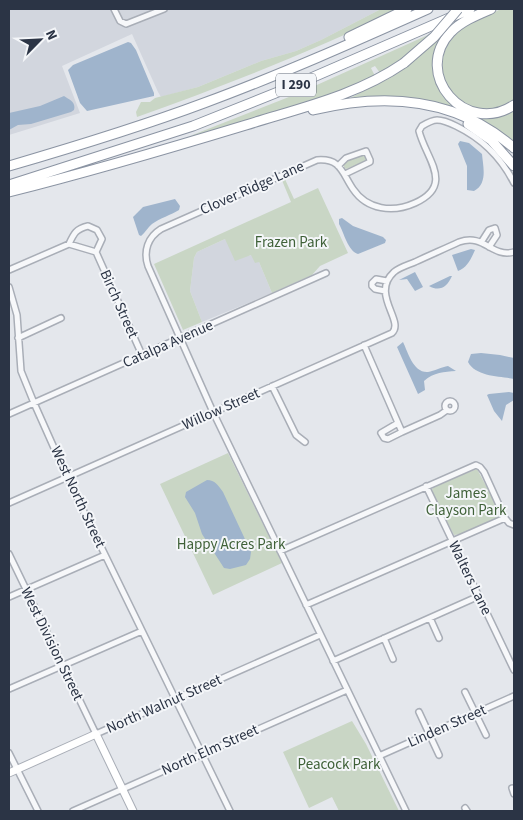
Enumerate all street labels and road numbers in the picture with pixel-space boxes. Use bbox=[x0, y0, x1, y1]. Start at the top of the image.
road number: I 290 bbox=[276, 74, 316, 96]
street label: Clover Ridge Lane bbox=[197, 156, 307, 220]
street label: Birch Street bbox=[95, 266, 143, 342]
street label: Catalpa Avenue bbox=[119, 315, 217, 373]
street label: Willow Street bbox=[179, 383, 263, 435]
street label: West North Street bbox=[45, 443, 111, 551]
street label: Walters Lane bbox=[443, 537, 497, 619]
street label: West Division Street bbox=[15, 584, 89, 704]
street label: North Walnut Street bbox=[103, 669, 225, 739]
street label: Linden Street bbox=[404, 699, 490, 753]
street label: North Elm Street bbox=[158, 719, 262, 781]

